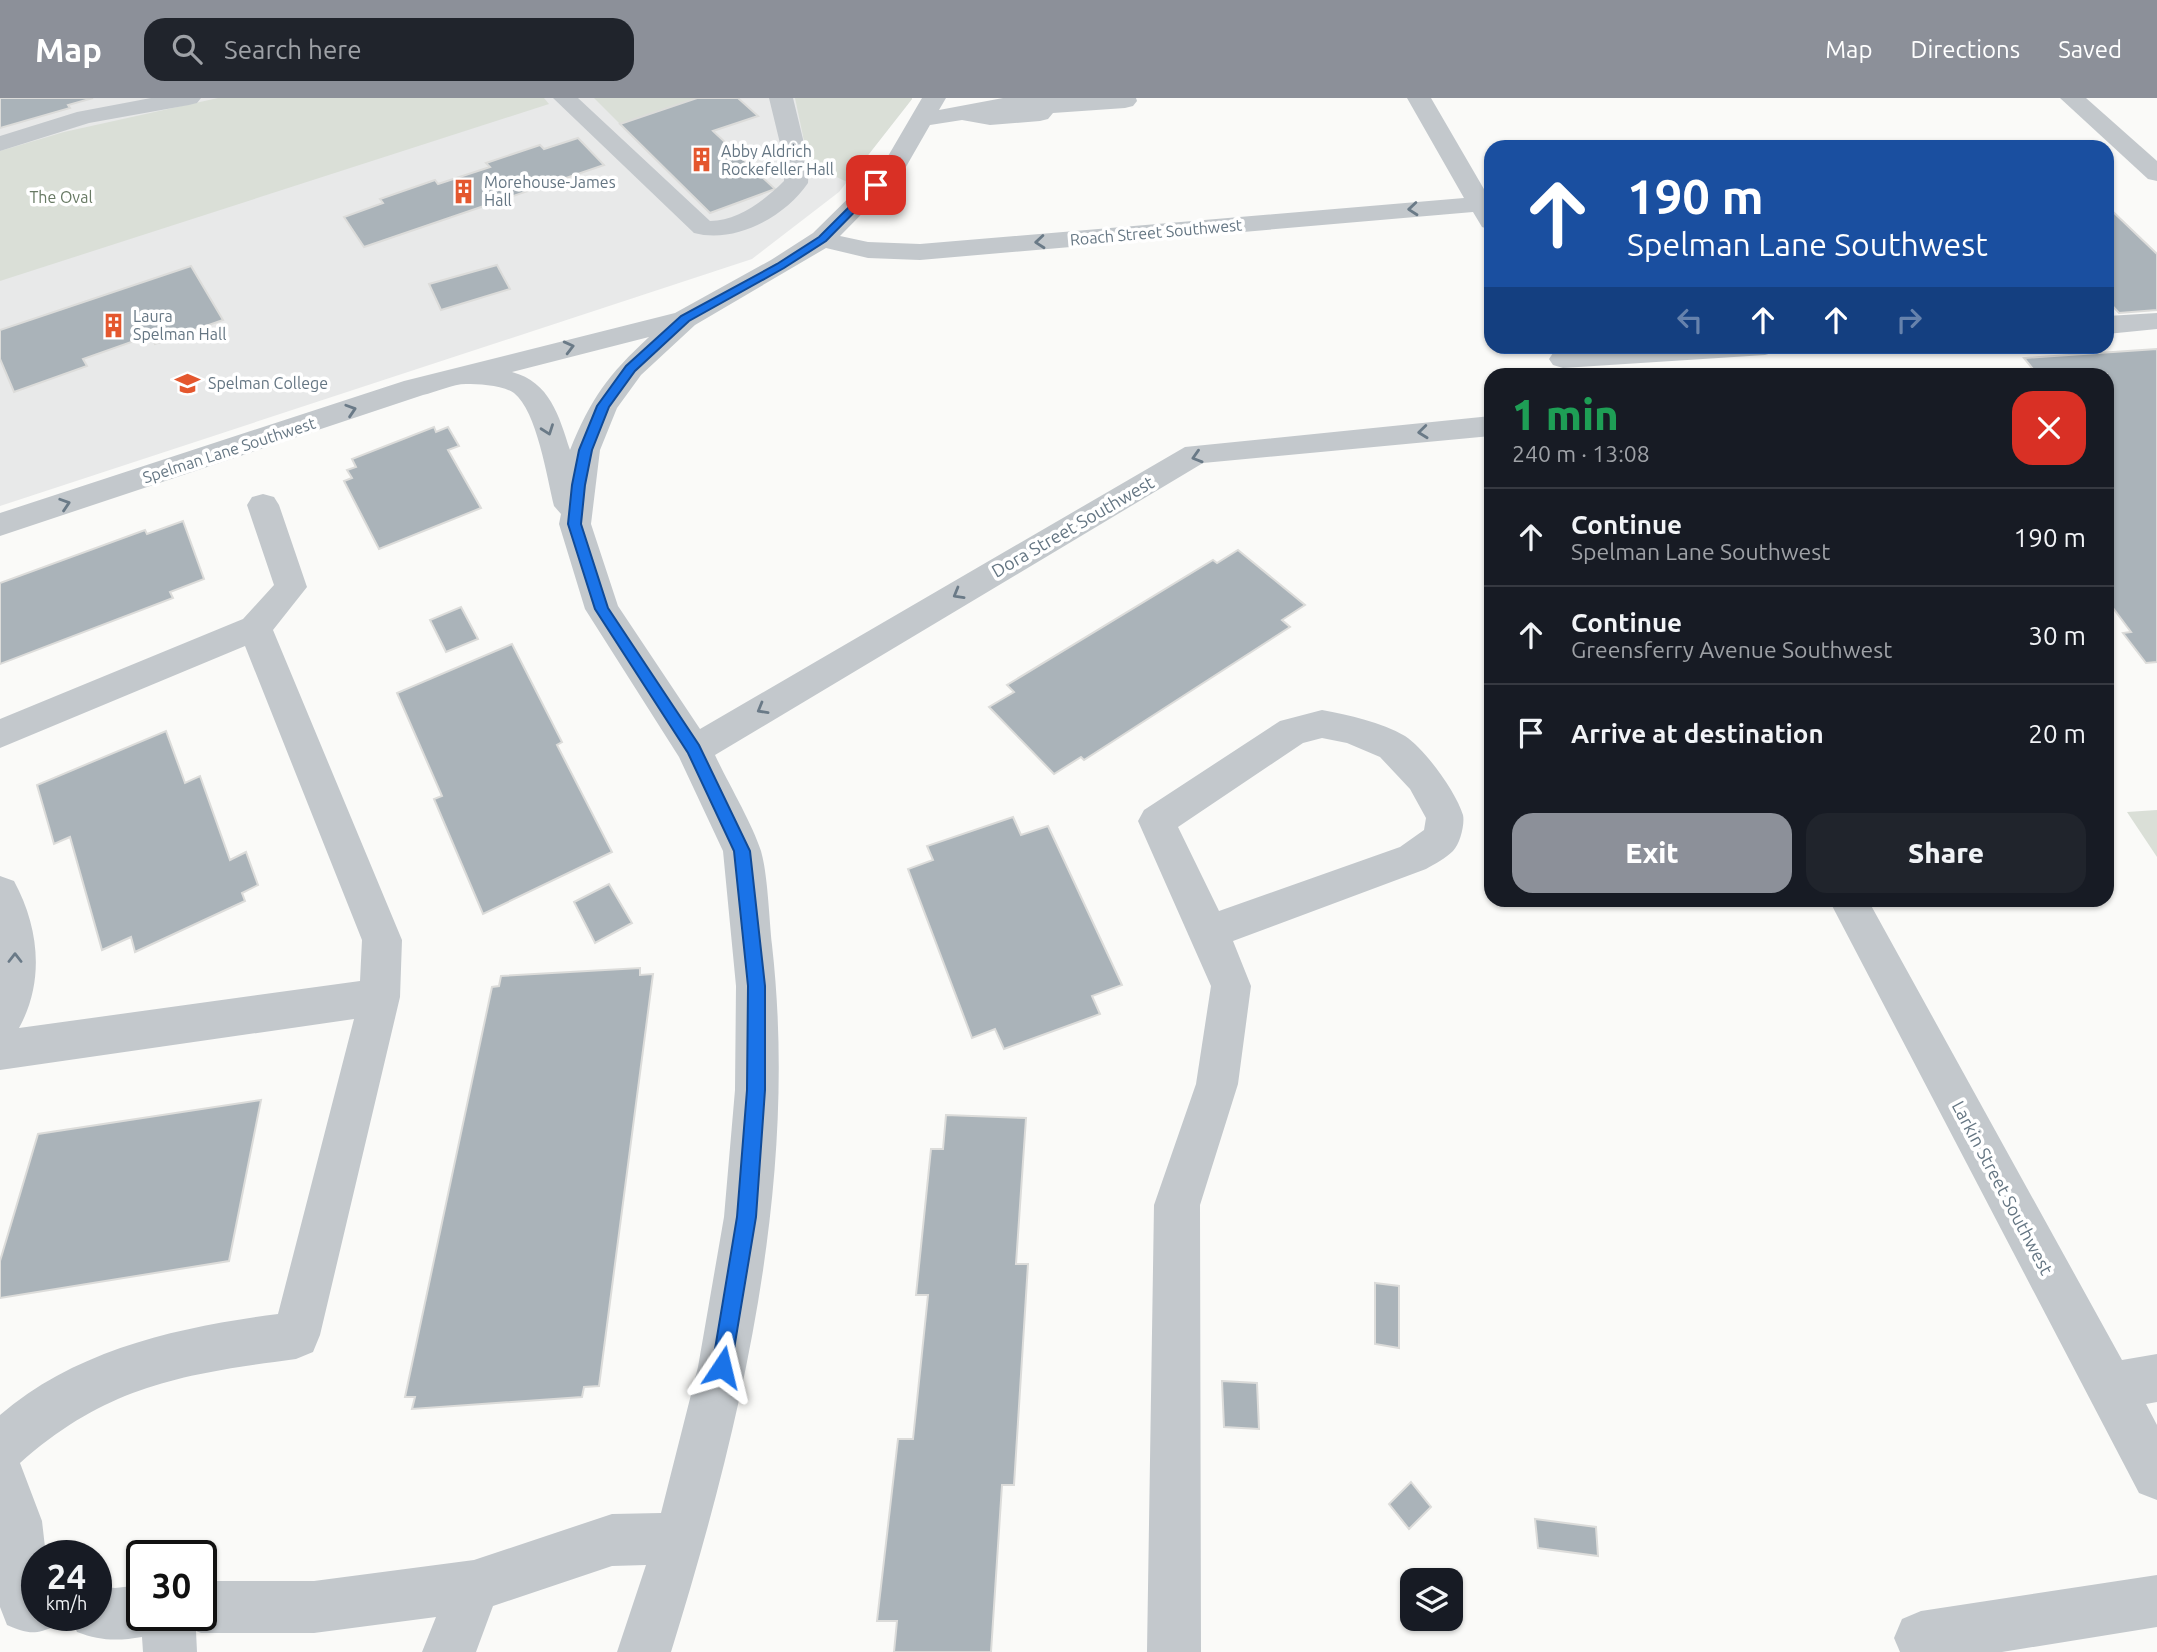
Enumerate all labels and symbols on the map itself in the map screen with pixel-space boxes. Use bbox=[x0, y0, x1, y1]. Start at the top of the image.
place label: Abby Aldrich Rockefeller Hall bbox=[721, 142, 834, 178]
building icon: Abby Aldrich Rockefeller Hall bbox=[687, 146, 715, 174]
pin bbox=[846, 155, 906, 215]
place label: Morehouse-James Hall bbox=[484, 173, 616, 209]
building icon: Morehouse-James Hall bbox=[450, 177, 478, 205]
park label: The Oval bbox=[29, 188, 93, 206]
one-way arrow bbox=[1408, 201, 1419, 216]
street label: Roach Street Southwest bbox=[1069, 215, 1244, 248]
one-way arrow bbox=[1035, 234, 1046, 249]
place label: Laura Spelman Hall bbox=[133, 307, 226, 343]
building icon: Laura Spelman Hall bbox=[99, 311, 127, 339]
one-way arrow bbox=[563, 341, 575, 355]
school or university icon: Spelman College bbox=[174, 369, 202, 397]
place label: Spelman College bbox=[208, 374, 328, 392]
one-way arrow bbox=[344, 403, 356, 418]
street label: Spelman Lane Southwest bbox=[140, 413, 318, 486]
one-way arrow bbox=[539, 423, 553, 435]
one-way arrow bbox=[1417, 425, 1429, 440]
one-way arrow bbox=[1192, 448, 1204, 463]
street label: Dora Street Southwest bbox=[988, 471, 1157, 581]
one-way arrow bbox=[58, 498, 70, 512]
one-way arrow bbox=[953, 586, 966, 599]
one-way arrow bbox=[757, 701, 770, 714]
one-way arrow bbox=[7, 952, 23, 963]
street label: Larkin Street Southwest bbox=[1949, 1097, 2057, 1278]
position arrow bbox=[685, 1330, 759, 1404]
speed limit sign: 30 bbox=[126, 1540, 217, 1631]

